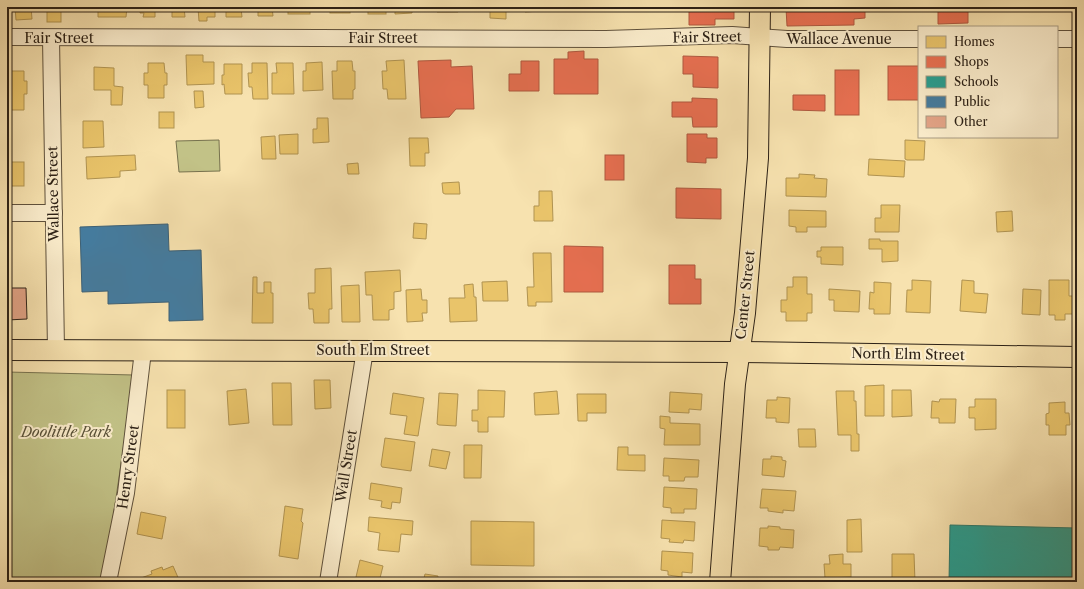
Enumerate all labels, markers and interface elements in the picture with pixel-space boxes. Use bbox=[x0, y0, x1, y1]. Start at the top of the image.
legend bbox=[918, 26, 1058, 138]
street label: Fair Street bbox=[672, 27, 742, 47]
street label: Fair Street bbox=[24, 29, 94, 47]
street label: Fair Street bbox=[348, 29, 418, 47]
street label: Wallace Avenue bbox=[785, 30, 892, 48]
text: Homes bbox=[954, 34, 994, 49]
text: Shops bbox=[954, 54, 989, 69]
text: Schools bbox=[954, 74, 999, 89]
text: Public bbox=[954, 94, 990, 109]
text: Other bbox=[954, 114, 988, 129]
street label: Wallace Street bbox=[43, 146, 63, 243]
street label: Center Street bbox=[731, 250, 759, 340]
street label: South Elm Street bbox=[316, 341, 430, 359]
street label: North Elm Street bbox=[851, 344, 965, 364]
park label: Doolittle Park bbox=[20, 423, 112, 441]
street label: Henry Street bbox=[113, 424, 143, 510]
street label: Wall Street bbox=[331, 428, 361, 505]

